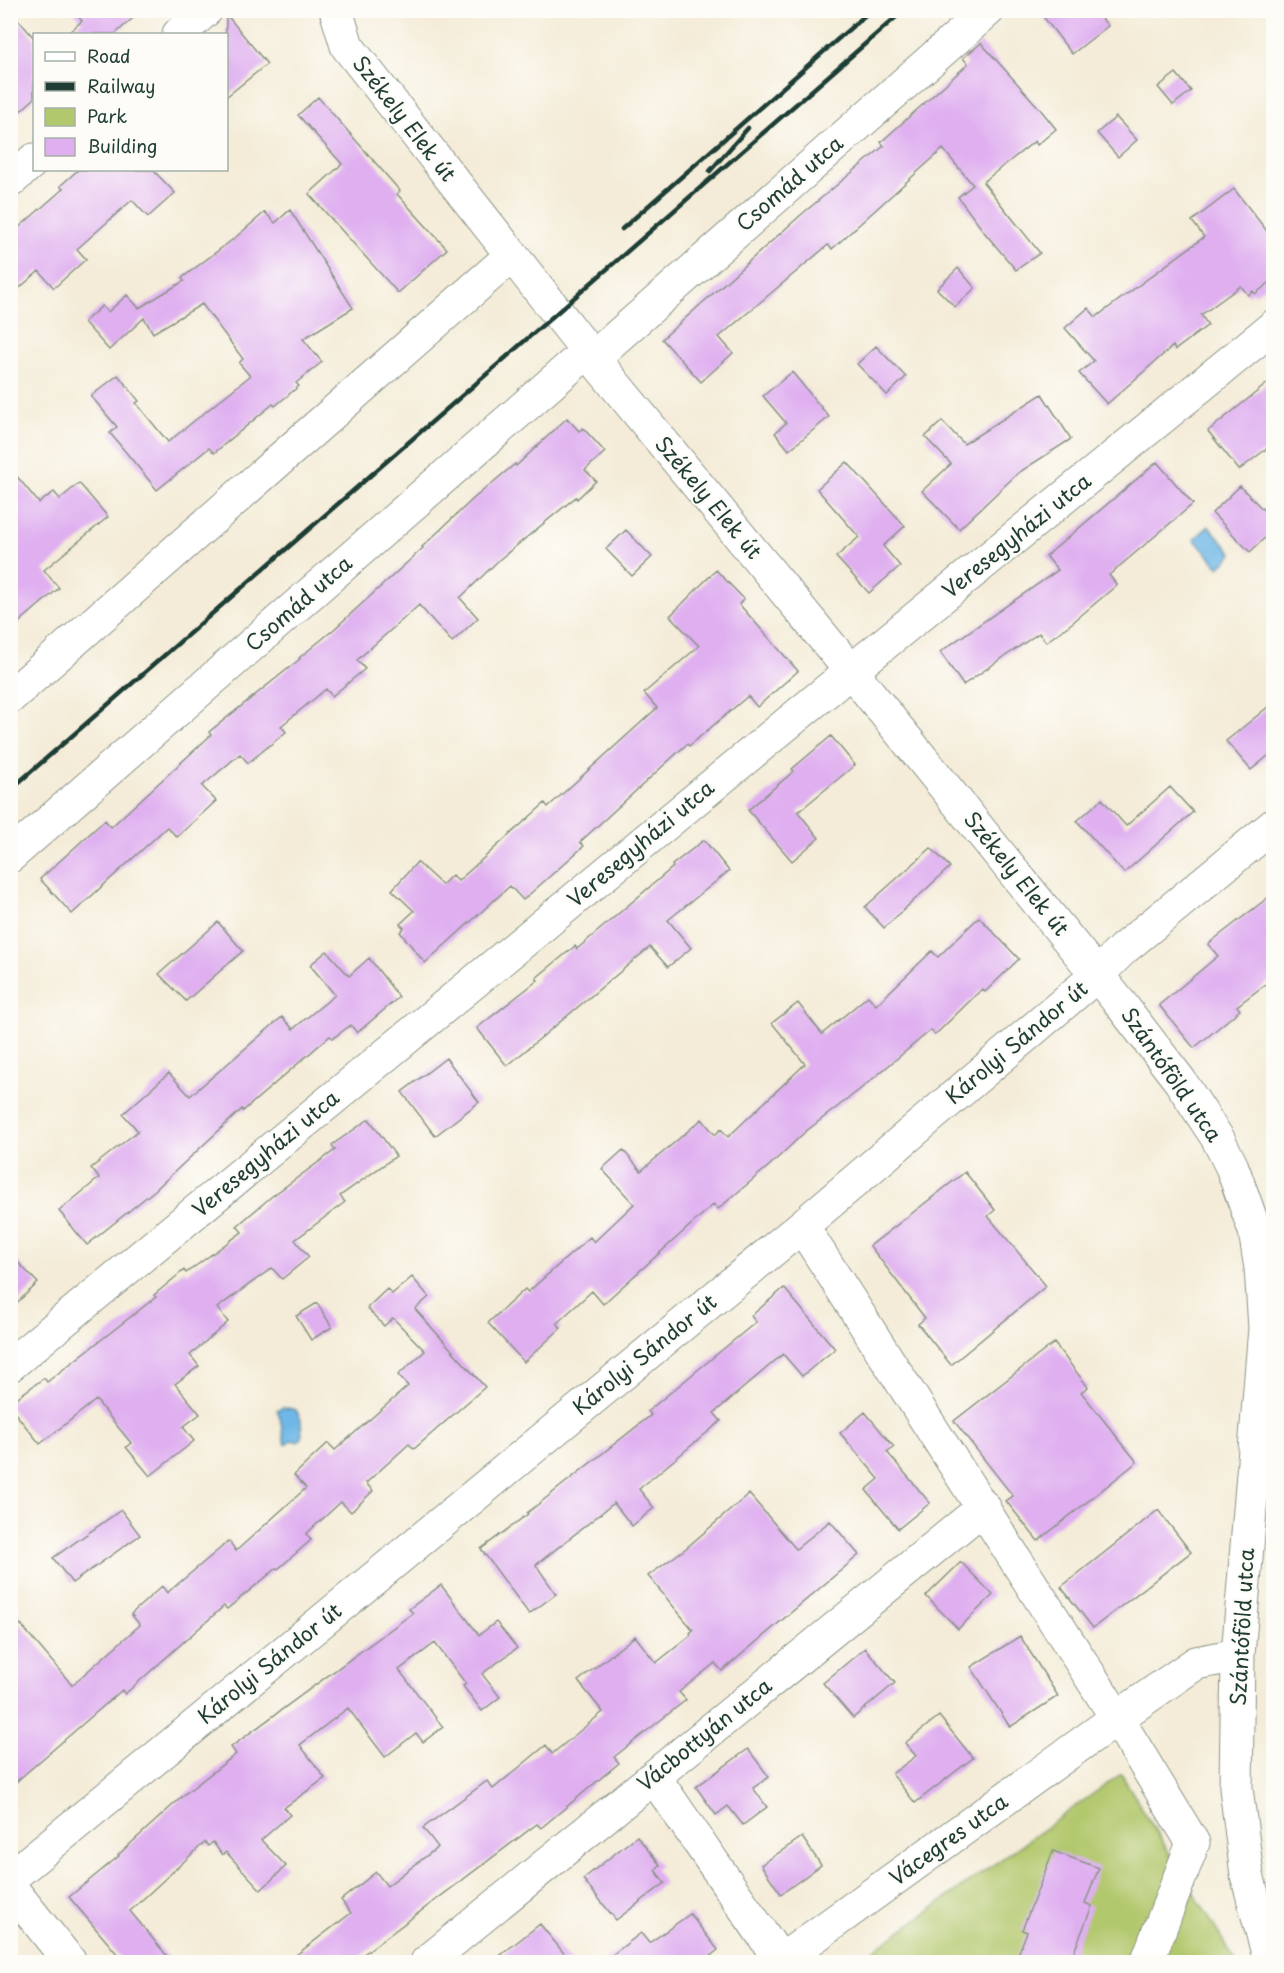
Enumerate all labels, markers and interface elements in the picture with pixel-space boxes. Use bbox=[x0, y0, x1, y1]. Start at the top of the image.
legend bbox=[33, 33, 228, 171]
text: Road bbox=[87, 42, 131, 69]
street label: Székely Elek út bbox=[346, 48, 465, 188]
text: Railway bbox=[87, 72, 155, 99]
text: Park bbox=[87, 102, 127, 129]
street label: Csomád utca bbox=[728, 127, 849, 238]
text: Building bbox=[87, 132, 157, 159]
street label: Székely Elek út bbox=[648, 428, 771, 565]
street label: Veresegyházi utca bbox=[934, 464, 1097, 605]
street label: Csomád utca bbox=[237, 547, 358, 658]
street label: Veresegyházi utca bbox=[559, 771, 720, 914]
street label: Székely Elek út bbox=[957, 804, 1078, 942]
street label: Károlyi Sándor út bbox=[937, 972, 1094, 1111]
street label: Szántóföld utca bbox=[1114, 1000, 1231, 1148]
street label: Veresegyházi utca bbox=[184, 1081, 345, 1224]
street label: Károlyi Sándor út bbox=[565, 1285, 723, 1422]
street label: Szántóföld utca bbox=[1221, 1547, 1261, 1707]
street label: Károlyi Sándor út bbox=[190, 1594, 348, 1731]
street label: Vácbottyán utca bbox=[630, 1669, 778, 1798]
street label: Vácegres utca bbox=[882, 1784, 1014, 1892]

